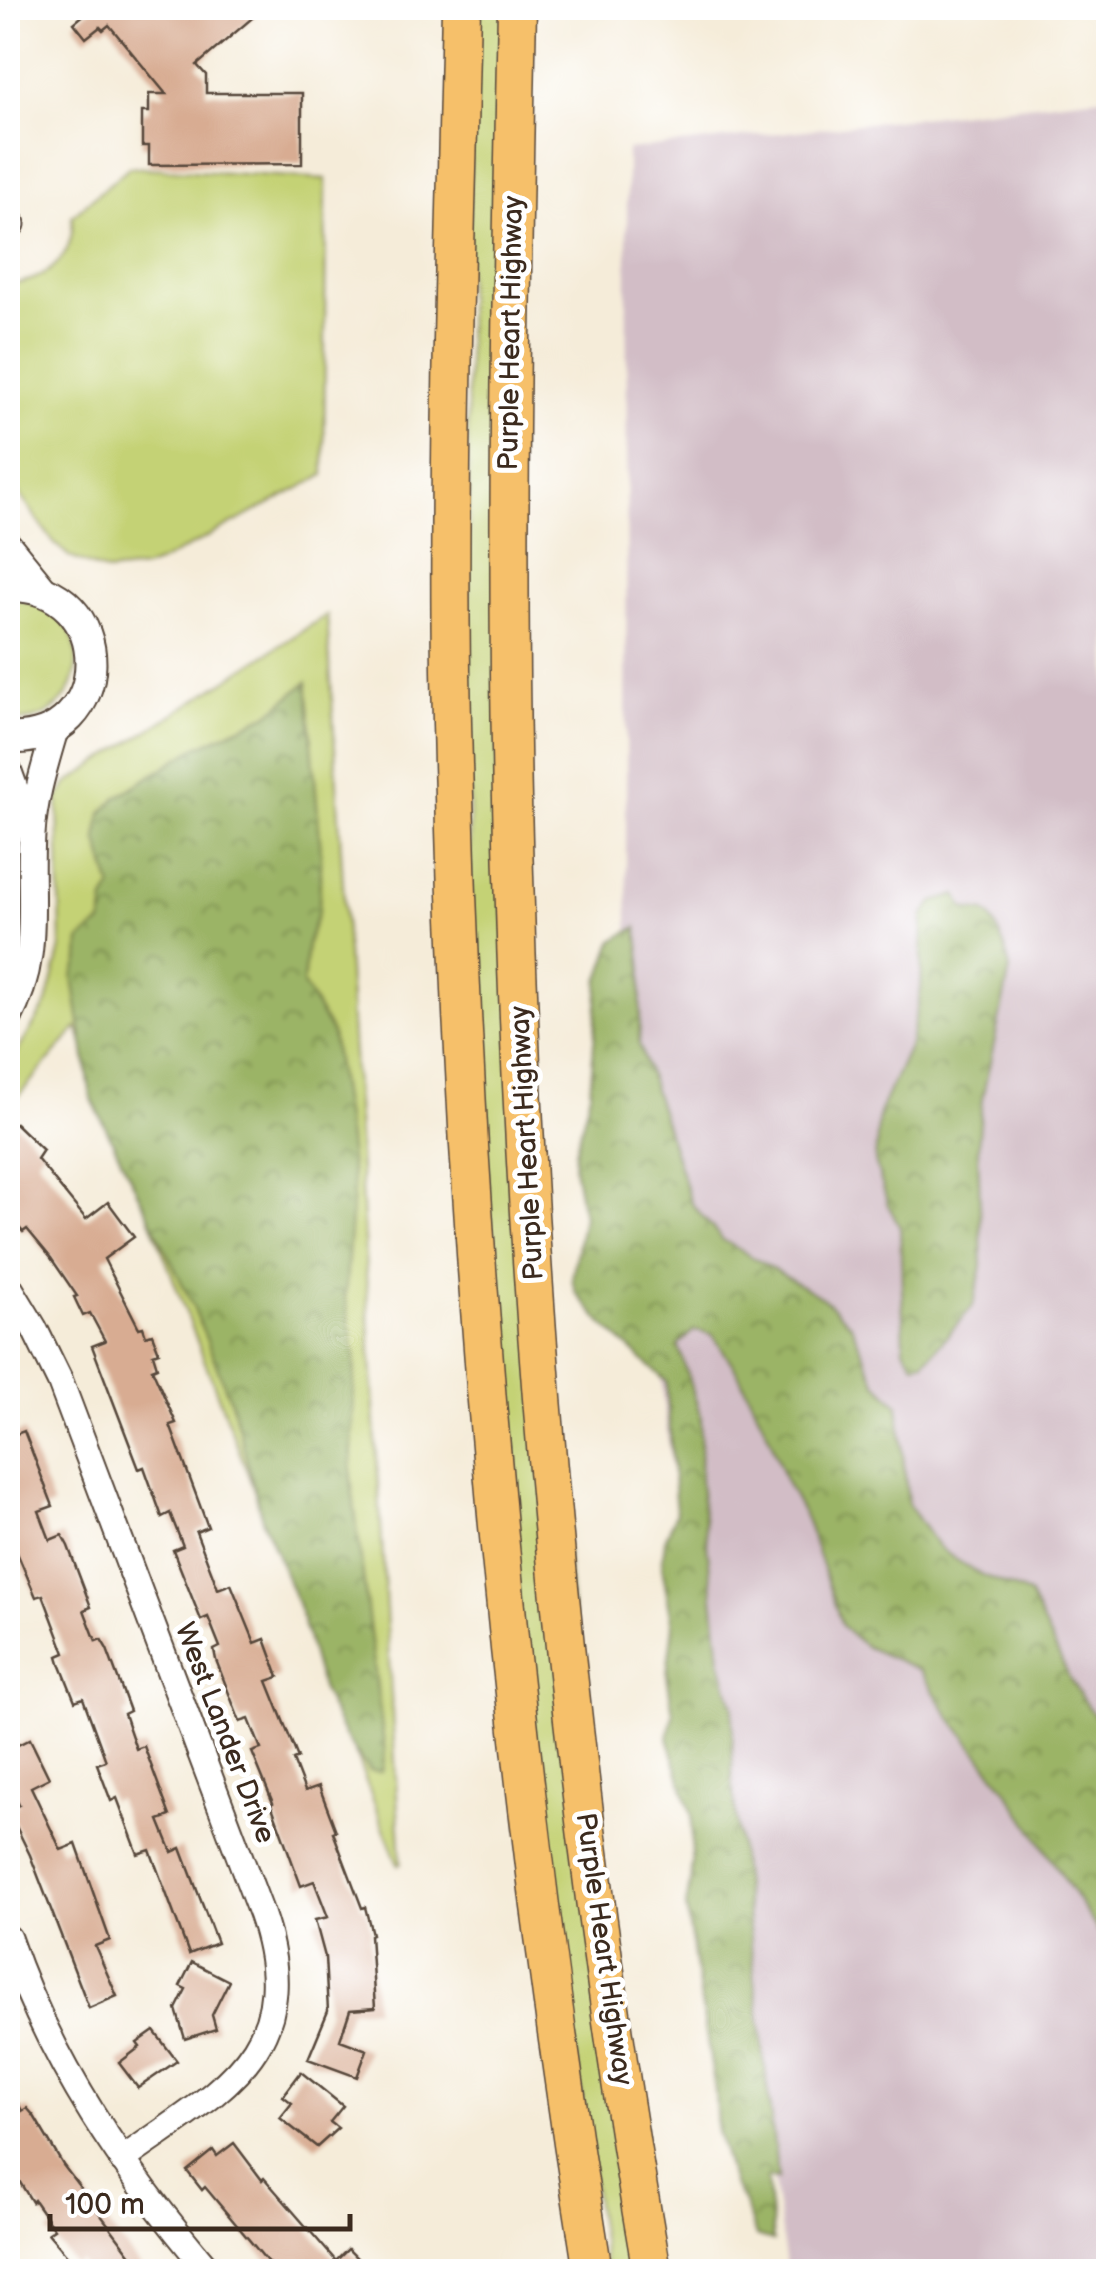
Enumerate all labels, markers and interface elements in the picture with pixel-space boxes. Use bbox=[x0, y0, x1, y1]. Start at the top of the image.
street label: Purple Heart Highway bbox=[492, 195, 530, 471]
street label: Purple Heart Highway bbox=[503, 1005, 551, 1281]
street label: West Lander Drive bbox=[168, 1618, 282, 1848]
street label: Purple Heart Highway bbox=[569, 1811, 640, 2088]
scale bar bbox=[50, 2169, 350, 2231]
text: 100 m bbox=[65, 2187, 145, 2223]

